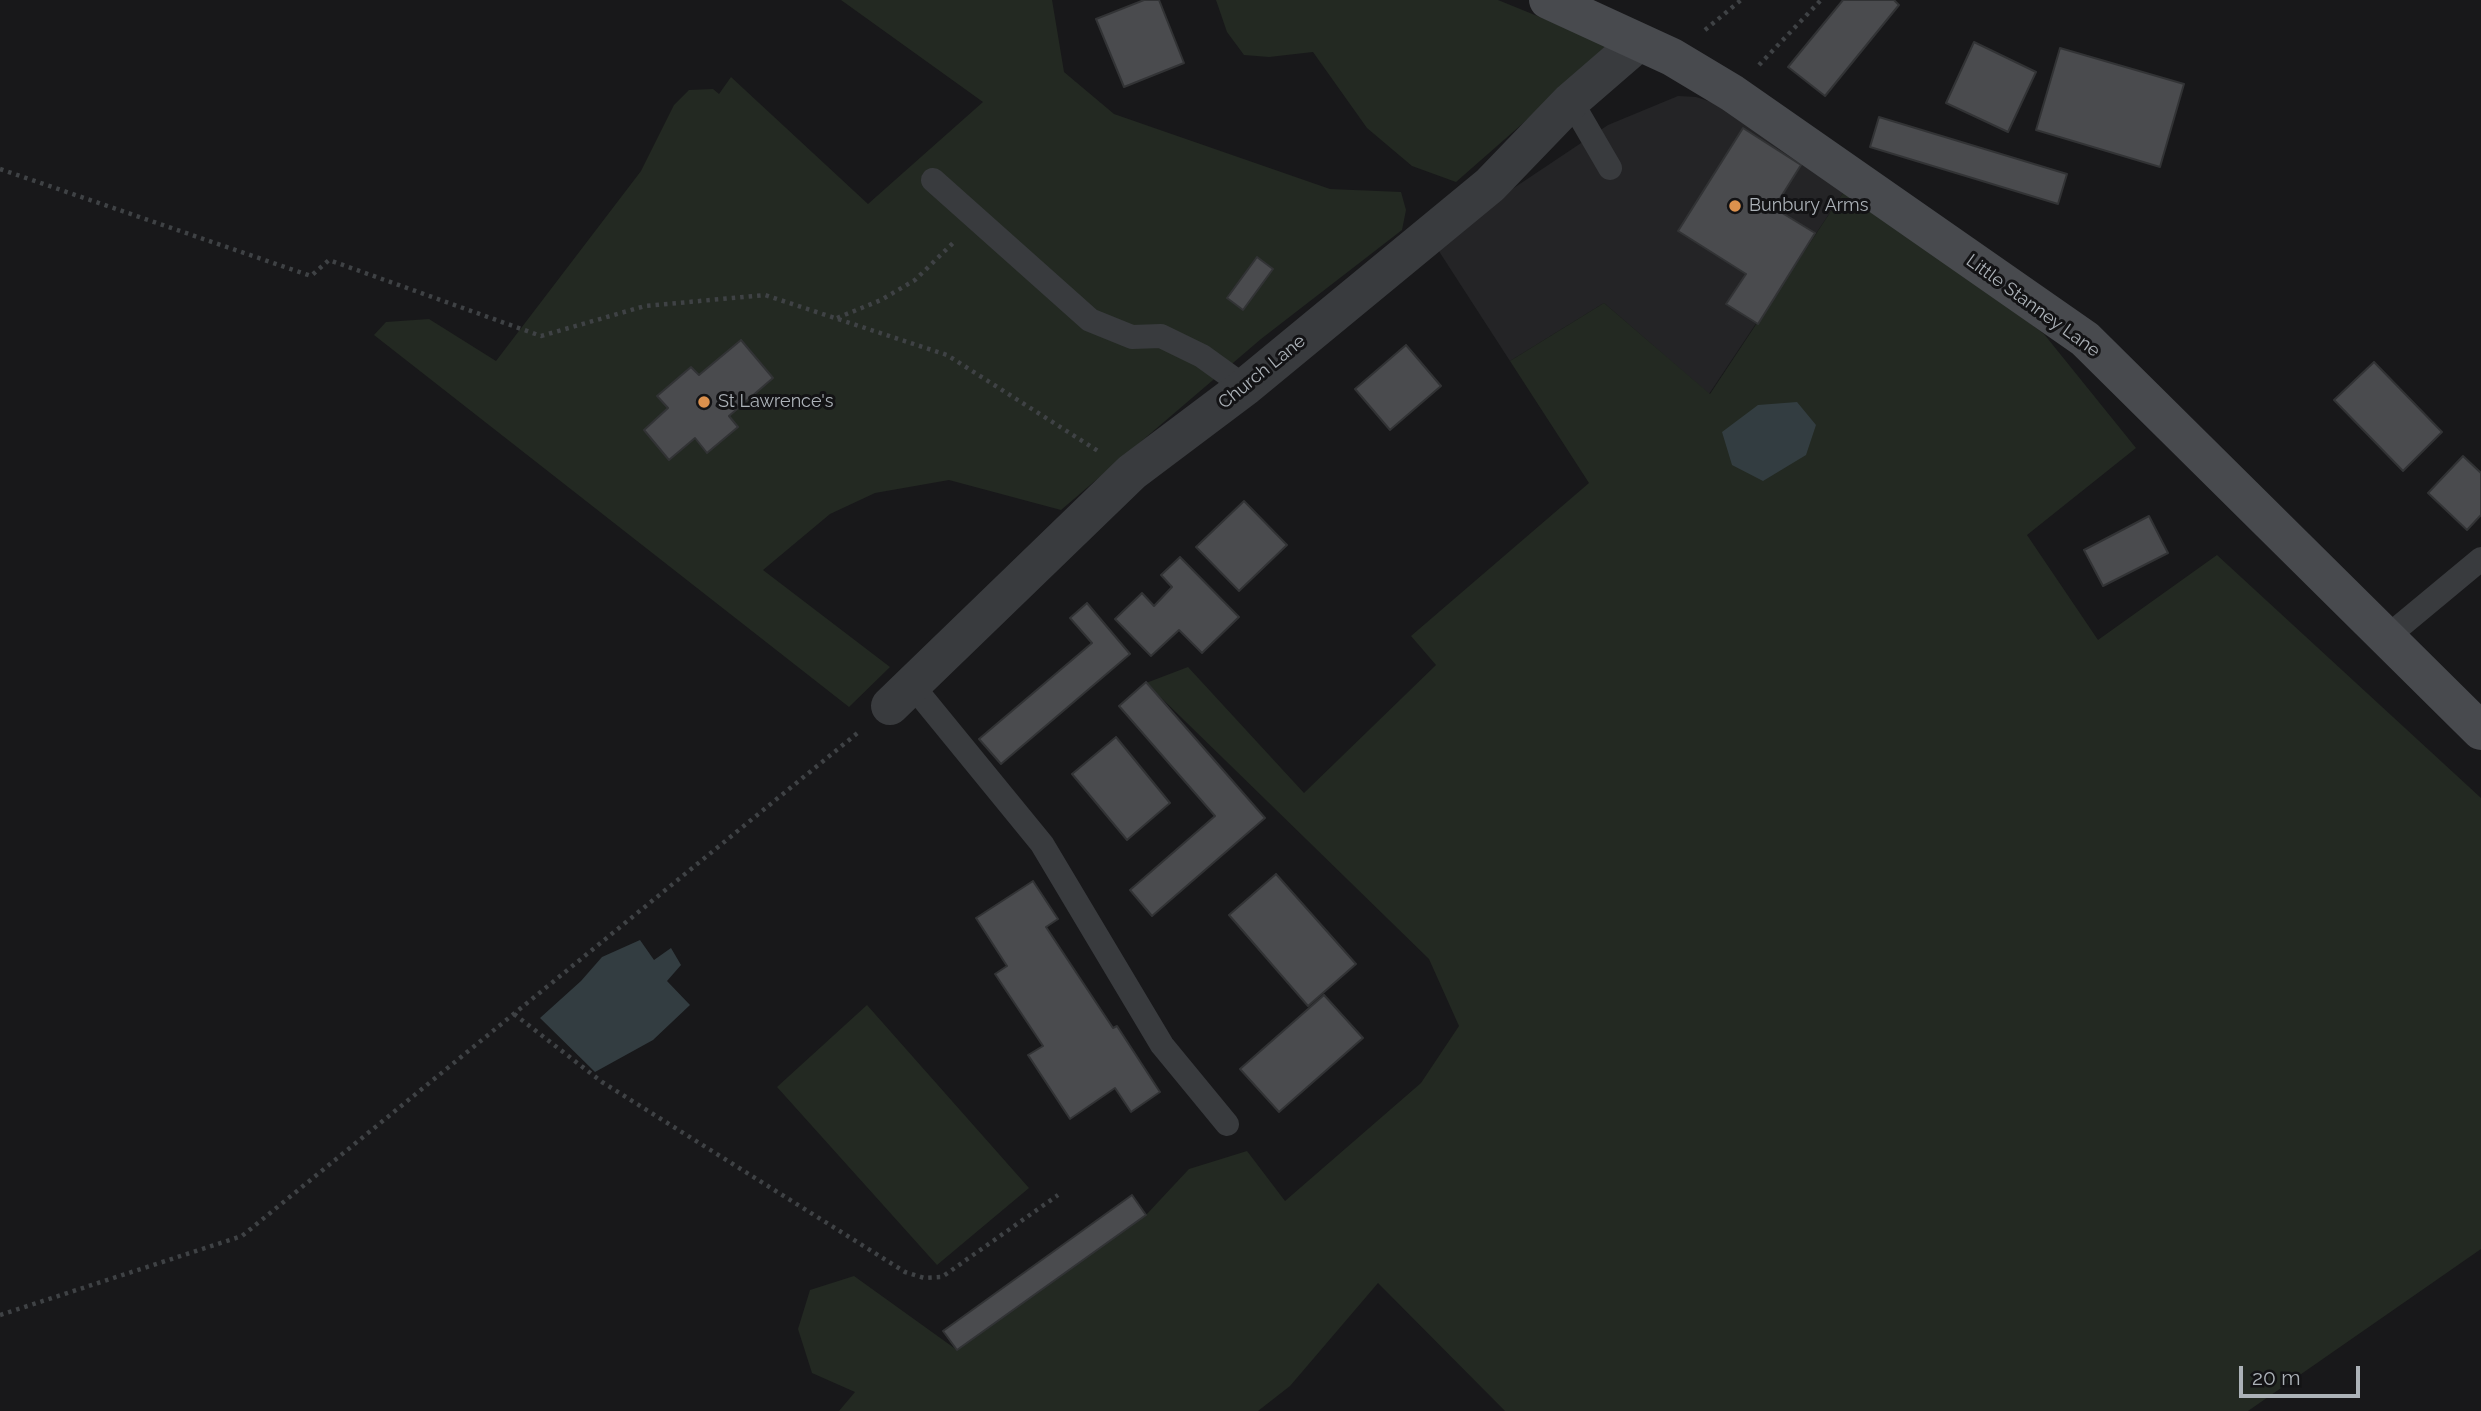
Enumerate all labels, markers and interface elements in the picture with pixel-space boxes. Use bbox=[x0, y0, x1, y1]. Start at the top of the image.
place label: Bunbury Arms bbox=[1749, 195, 1868, 217]
marker: Bunbury Arms bbox=[1727, 198, 1743, 214]
street label: Little Stanney Lane bbox=[1962, 250, 2104, 362]
street label: Church Lane bbox=[1214, 330, 1310, 414]
place label: St Lawrence's bbox=[718, 391, 833, 413]
marker: St Lawrence's bbox=[696, 394, 712, 410]
scale bar bbox=[2243, 1352, 2364, 1396]
text: 20 m bbox=[2252, 1365, 2300, 1390]

